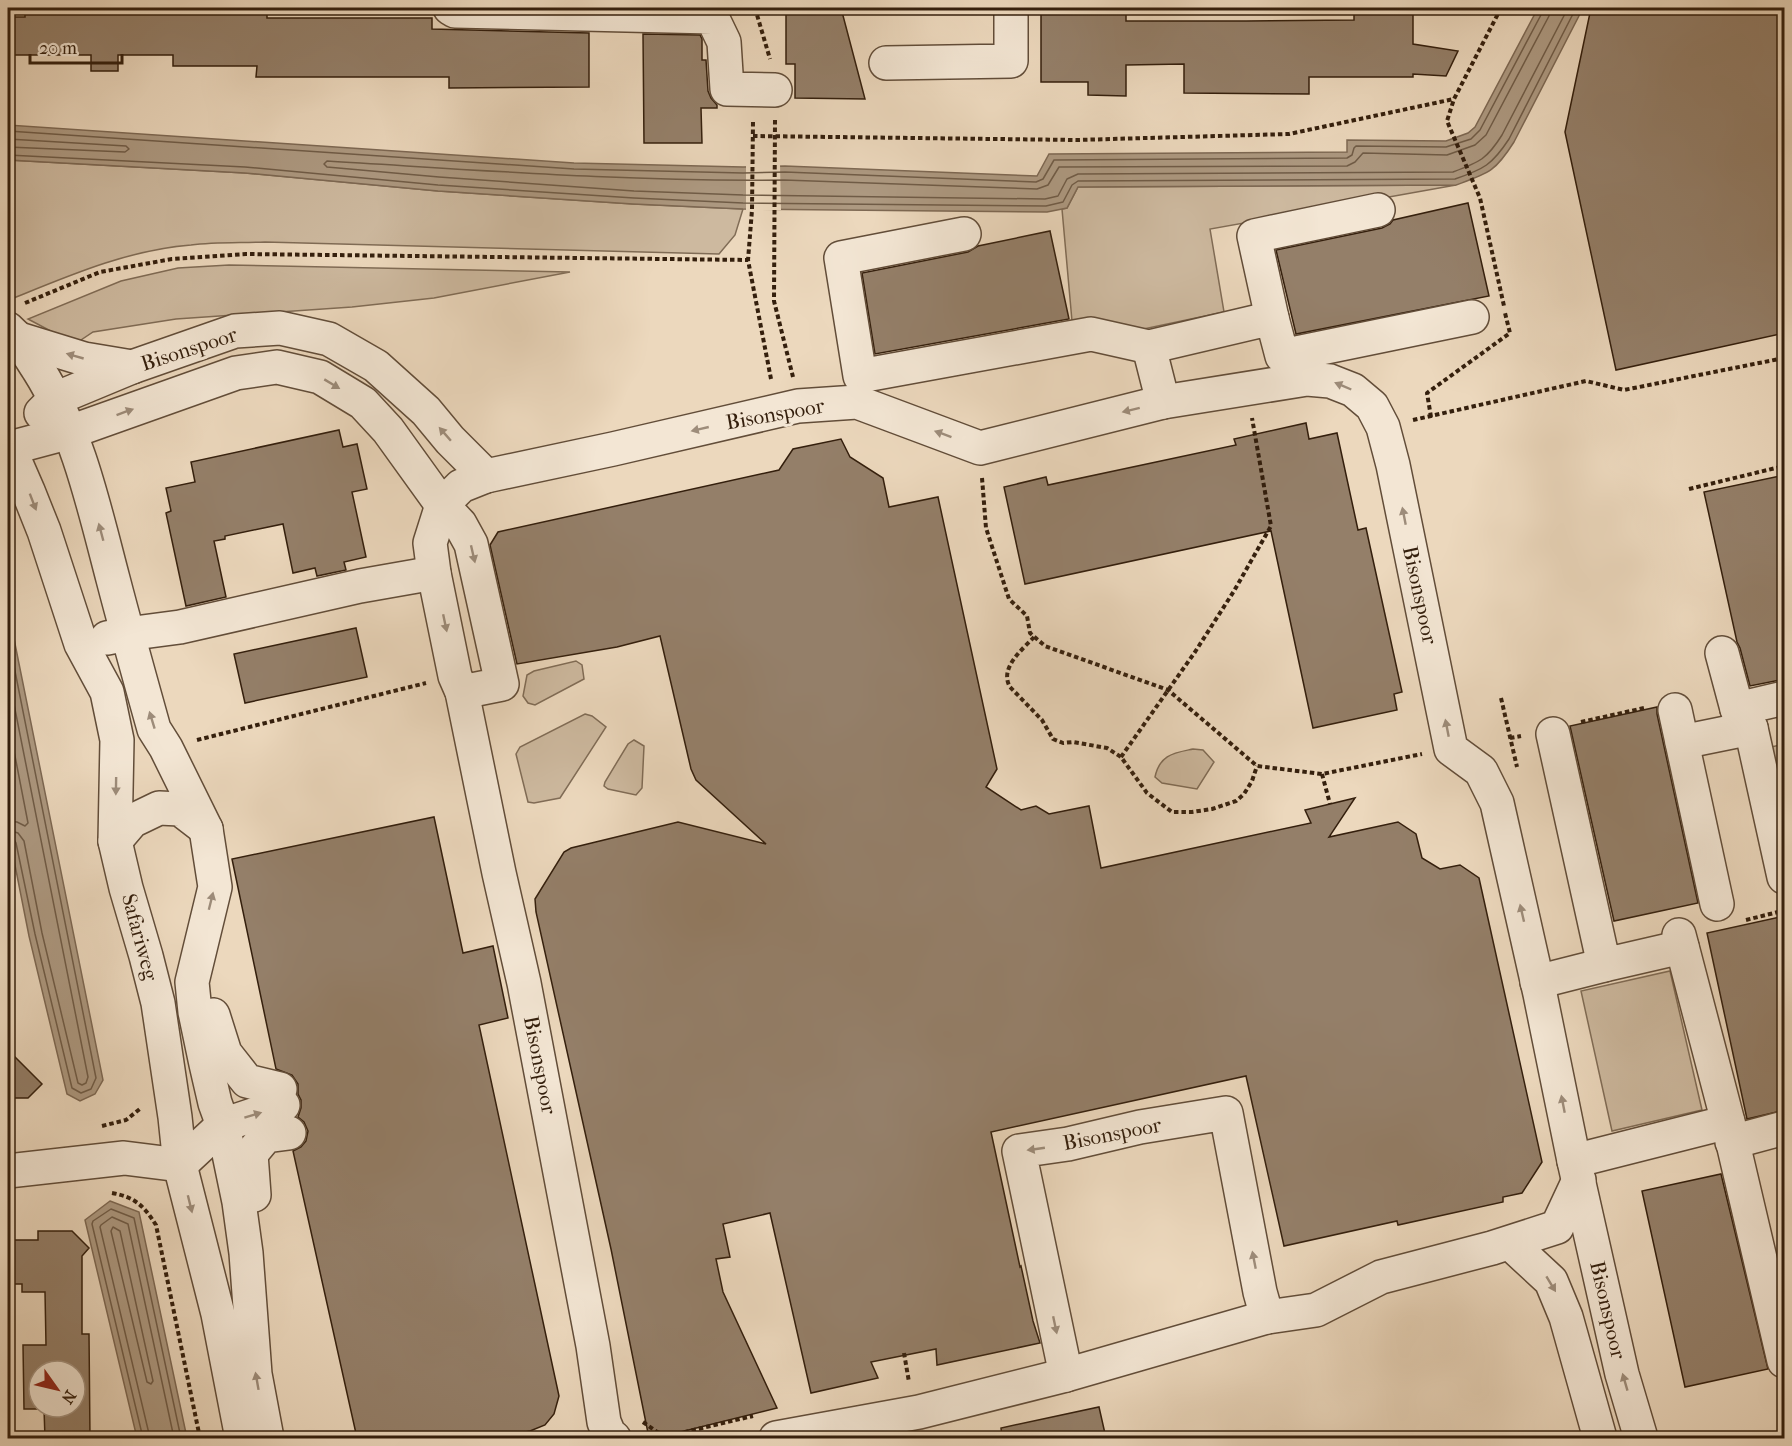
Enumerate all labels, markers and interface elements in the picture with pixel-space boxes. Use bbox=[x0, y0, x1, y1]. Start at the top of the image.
scale bar bbox=[30, 27, 122, 65]
text: 20 m bbox=[39, 38, 77, 59]
street label: Bisonspoor bbox=[138, 322, 240, 376]
one-way arrow bbox=[66, 351, 84, 360]
one-way arrow bbox=[324, 378, 340, 389]
one-way arrow bbox=[1335, 382, 1352, 391]
street label: Bisonspoor bbox=[724, 394, 826, 434]
one-way arrow bbox=[1122, 406, 1140, 415]
one-way arrow bbox=[116, 407, 134, 417]
one-way arrow bbox=[691, 424, 709, 434]
one-way arrow bbox=[439, 427, 452, 442]
one-way arrow bbox=[934, 429, 952, 439]
one-way arrow bbox=[28, 493, 38, 511]
one-way arrow bbox=[1399, 506, 1408, 525]
one-way arrow bbox=[95, 523, 105, 541]
street label: Bisonspoor bbox=[1398, 544, 1442, 646]
one-way arrow bbox=[468, 545, 478, 563]
one-way arrow bbox=[440, 614, 450, 632]
one-way arrow bbox=[147, 711, 156, 729]
one-way arrow bbox=[1442, 718, 1451, 737]
one-way arrow bbox=[111, 777, 121, 796]
street label: Safariweg bbox=[117, 891, 163, 984]
one-way arrow bbox=[207, 892, 217, 910]
one-way arrow bbox=[1517, 903, 1526, 922]
street label: Bisonspoor bbox=[519, 1014, 561, 1116]
one-way arrow bbox=[1558, 1094, 1567, 1113]
one-way arrow bbox=[244, 1110, 262, 1119]
street label: Bisonspoor bbox=[1061, 1113, 1163, 1155]
one-way arrow bbox=[1027, 1144, 1046, 1153]
one-way arrow bbox=[186, 1195, 196, 1213]
one-way arrow bbox=[1249, 1250, 1258, 1269]
street label: Bisonspoor bbox=[1585, 1259, 1631, 1361]
one-way arrow bbox=[1545, 1276, 1556, 1292]
one-way arrow bbox=[1051, 1316, 1060, 1335]
north arrow bbox=[27, 1359, 87, 1419]
one-way arrow bbox=[252, 1371, 261, 1390]
one-way arrow bbox=[1619, 1373, 1629, 1391]
text: N bbox=[57, 1387, 80, 1408]

